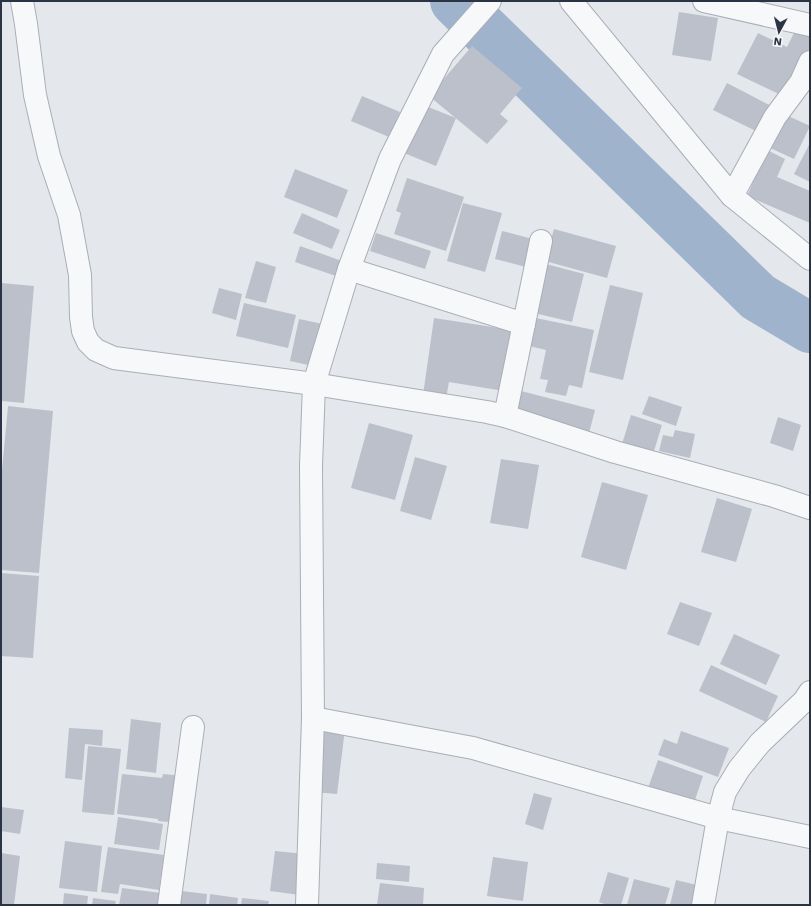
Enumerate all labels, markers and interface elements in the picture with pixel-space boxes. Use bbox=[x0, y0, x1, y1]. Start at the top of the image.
north arrow bbox=[759, 12, 799, 52]
text: N bbox=[773, 34, 783, 48]

